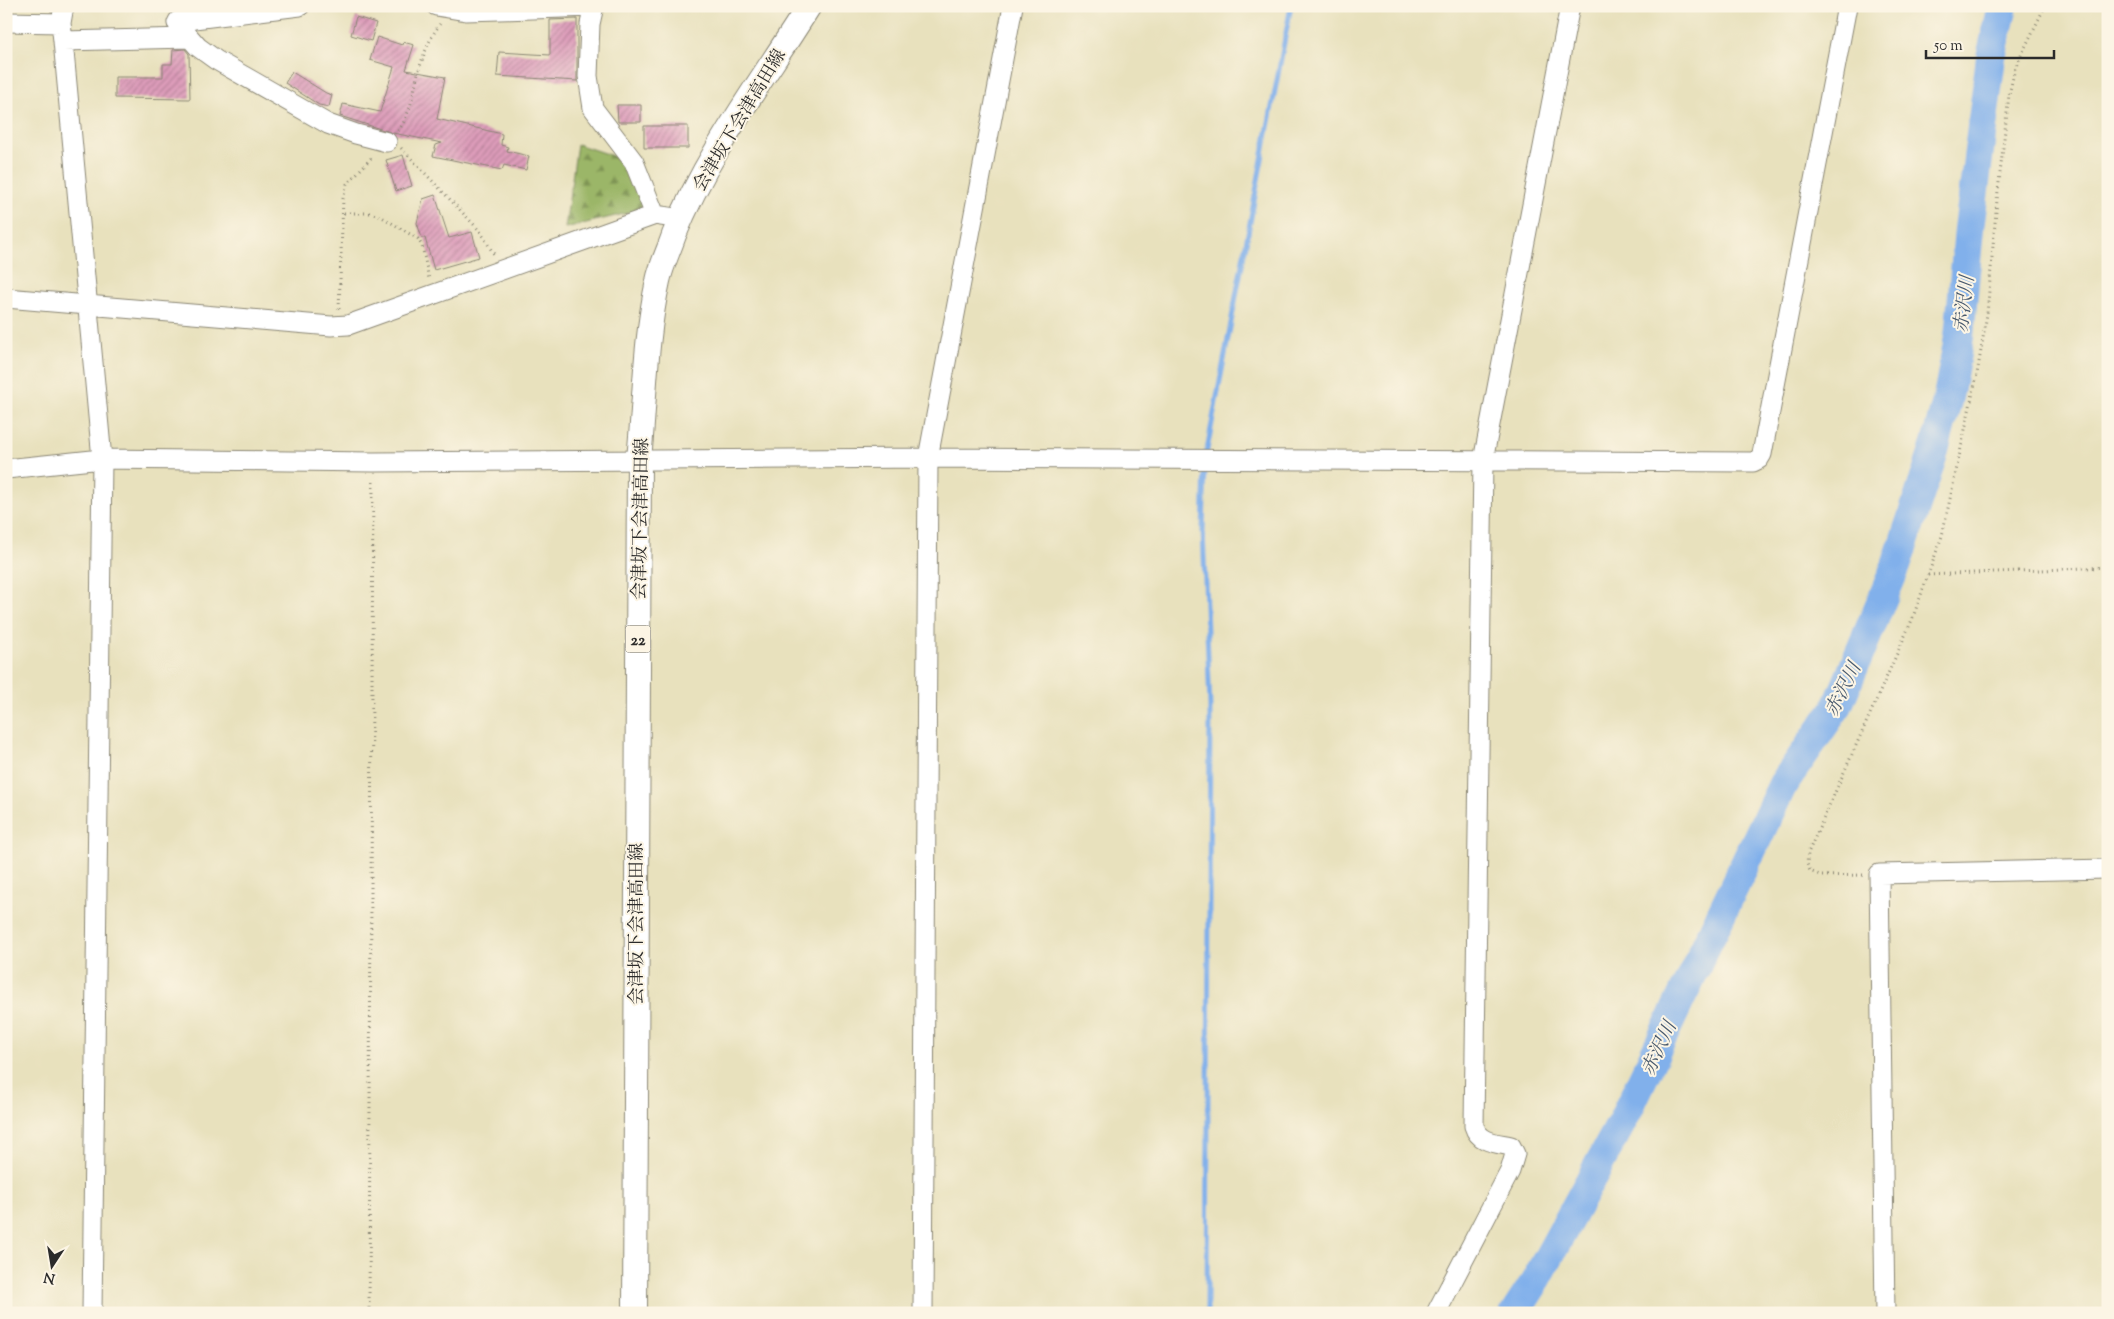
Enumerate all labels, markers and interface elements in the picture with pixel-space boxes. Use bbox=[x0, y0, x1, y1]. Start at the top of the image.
scale bar bbox=[1926, 28, 2054, 60]
text: 50 m bbox=[1933, 36, 1963, 57]
street label: 会津坂下会津高田線 bbox=[688, 45, 794, 197]
water label: 赤沢川 bbox=[1949, 272, 1983, 334]
street label: 会津坂下会津高田線 bbox=[628, 438, 656, 600]
road number: 22 bbox=[626, 626, 650, 652]
water label: 赤沢川 bbox=[1820, 657, 1870, 722]
street label: 会津坂下会津高田線 bbox=[625, 843, 651, 1005]
water label: 赤沢川 bbox=[1636, 1016, 1685, 1081]
north arrow bbox=[28, 1242, 78, 1292]
text: N bbox=[42, 1266, 57, 1288]

